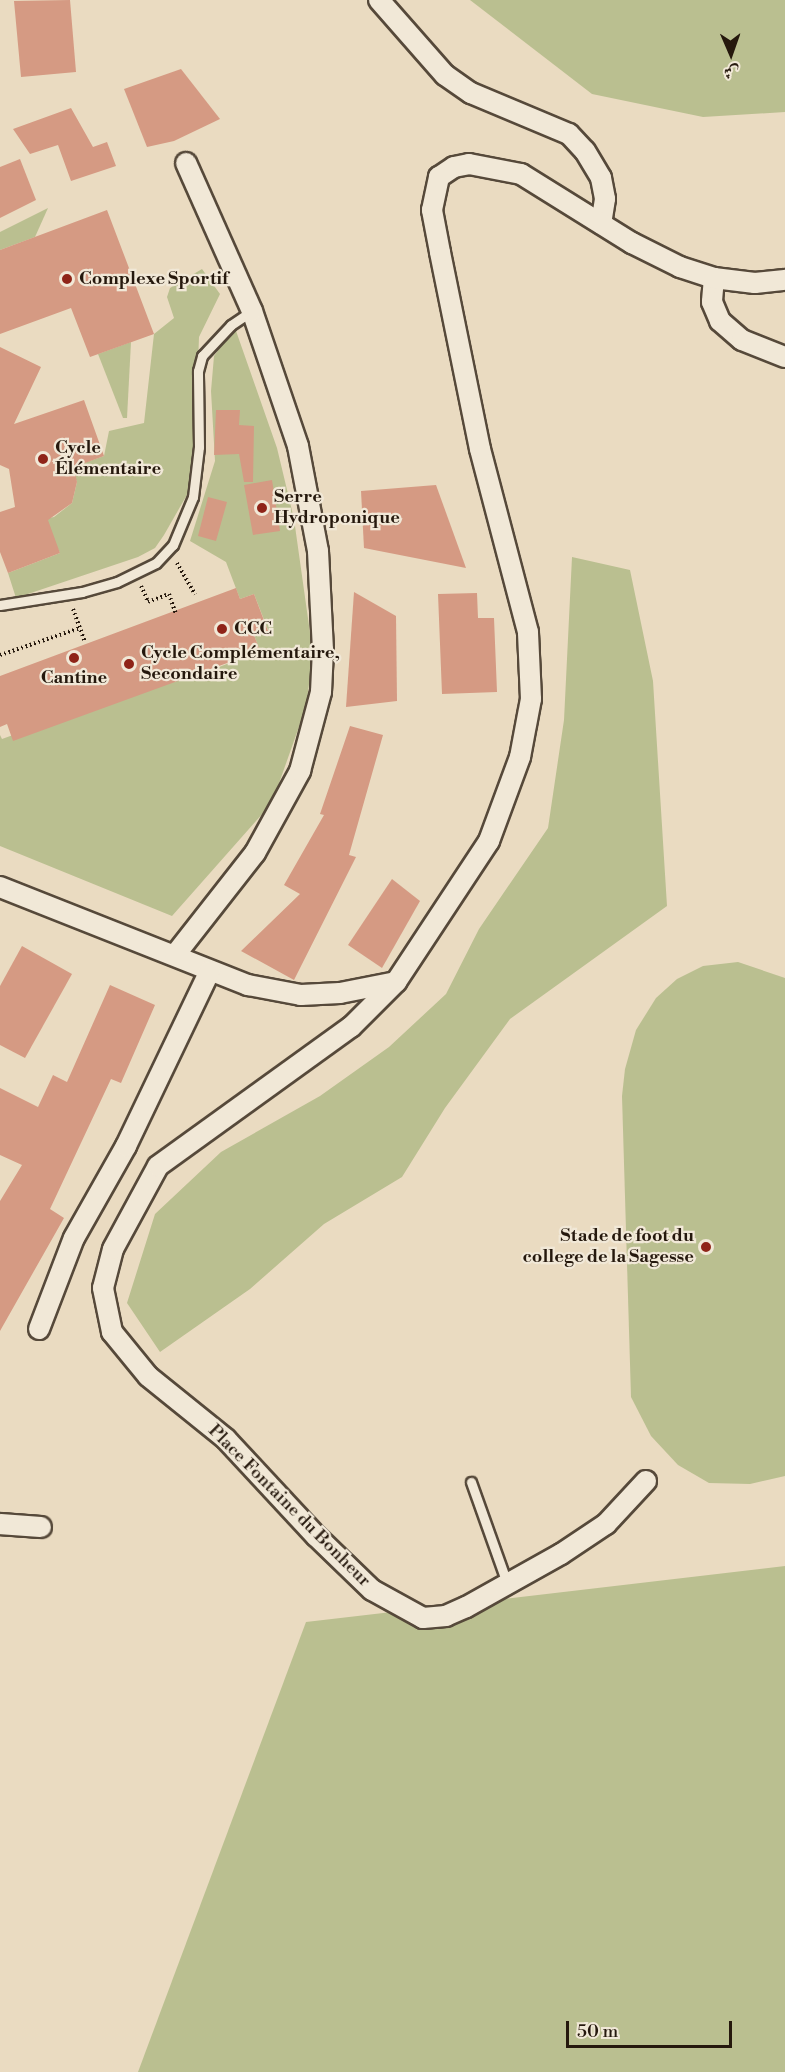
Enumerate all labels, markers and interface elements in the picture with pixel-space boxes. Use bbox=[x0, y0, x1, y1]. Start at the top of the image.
north arrow bbox=[701, 24, 761, 84]
text: ش bbox=[723, 62, 740, 82]
place label: Complexe Sportif bbox=[79, 268, 228, 290]
marker: Complexe Sportif bbox=[60, 272, 74, 286]
place label: Cycle Élémentaire bbox=[55, 438, 161, 480]
marker: Cycle Élémentaire bbox=[36, 452, 50, 466]
place label: Serre Hydroponique bbox=[274, 487, 400, 530]
marker: Serre Hydroponique bbox=[255, 501, 269, 515]
place label: CCC bbox=[234, 618, 272, 640]
marker: CCC bbox=[215, 622, 229, 636]
place label: Cycle Complémentaire, Secondaire bbox=[141, 643, 340, 686]
marker: Cantine bbox=[67, 651, 81, 665]
marker: Cycle Complémentaire, Secondaire bbox=[122, 657, 136, 671]
place label: Cantine bbox=[41, 667, 107, 689]
place label: Stade de foot du college de la Sagesse bbox=[522, 1226, 694, 1268]
marker: Stade de foot du college de la Sagesse bbox=[699, 1240, 713, 1254]
street label: Place Fontaine du Bonheur bbox=[203, 1420, 375, 1592]
scale bar bbox=[569, 2009, 736, 2047]
text: 50 m bbox=[577, 2020, 618, 2043]

